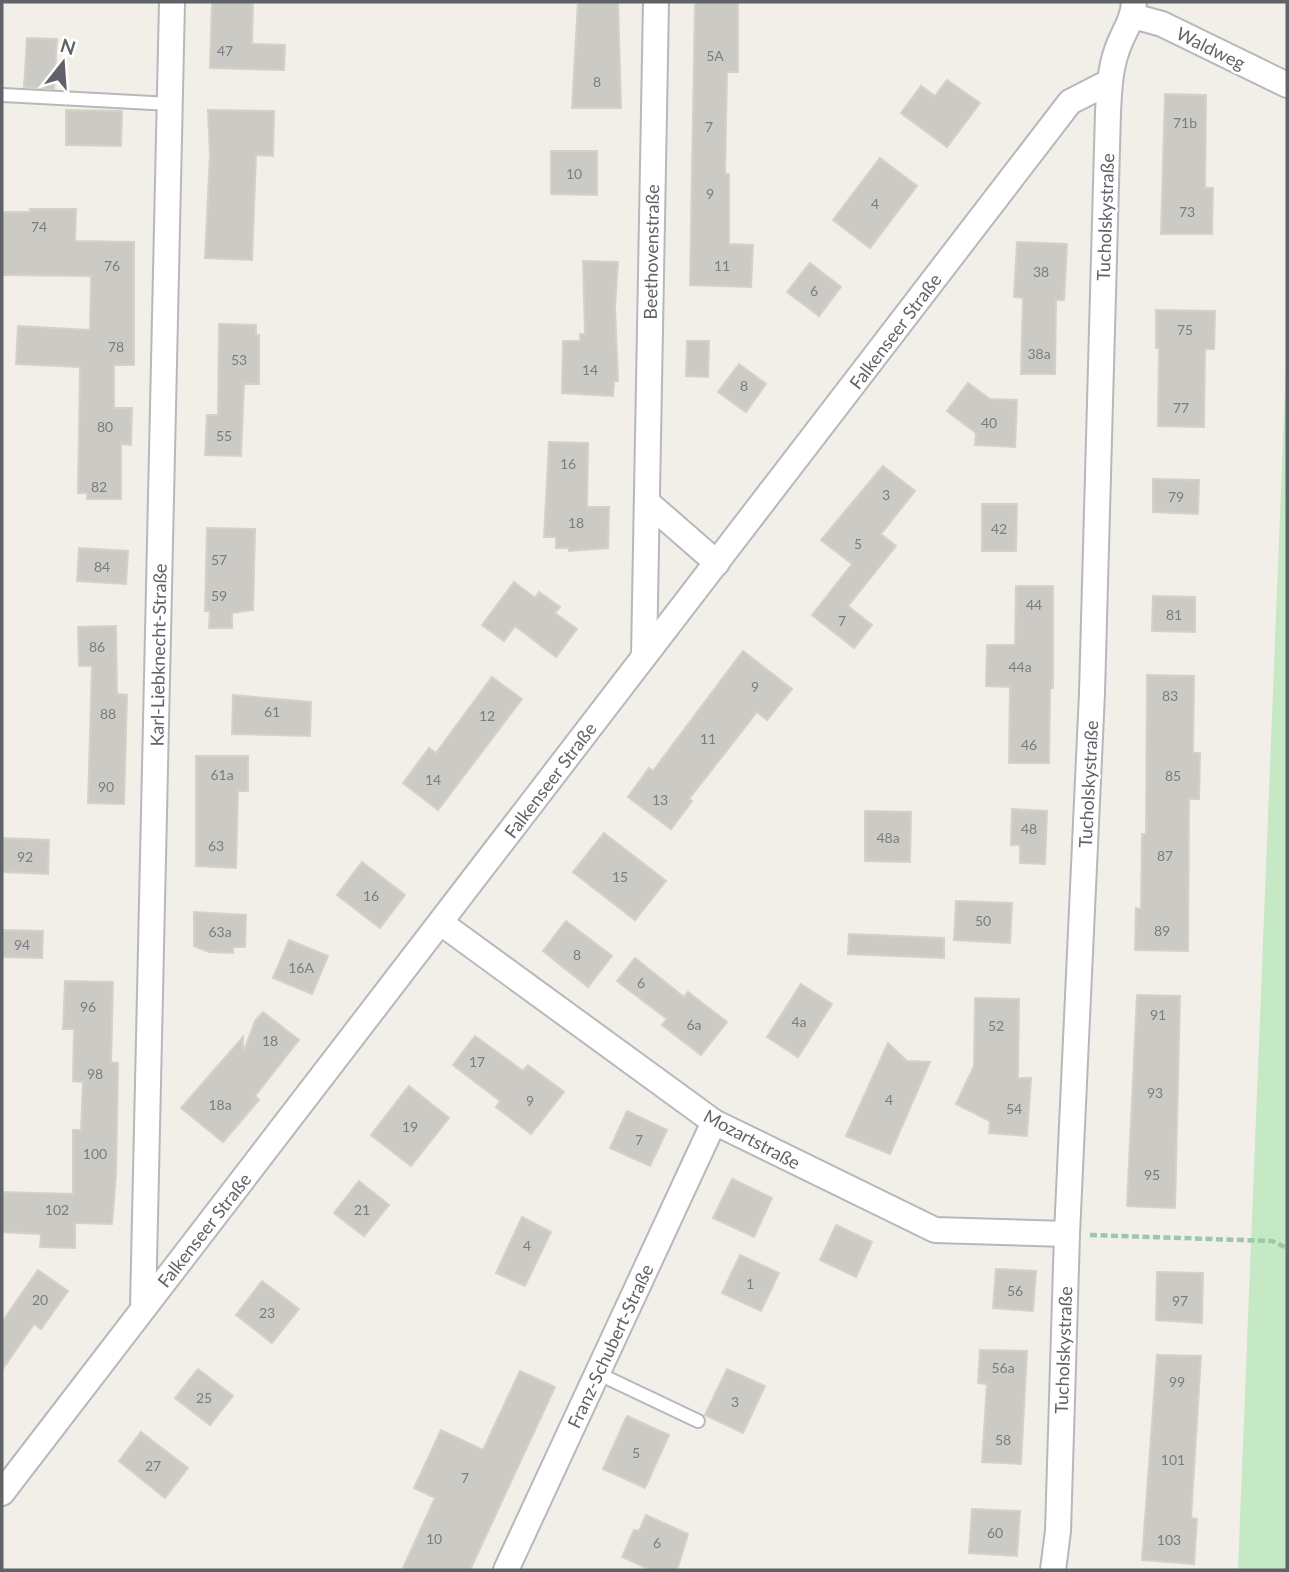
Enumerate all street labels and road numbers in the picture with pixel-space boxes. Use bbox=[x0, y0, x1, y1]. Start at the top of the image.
street label: Waldweg bbox=[1173, 22, 1249, 74]
street label: Tucholskystraße bbox=[1092, 153, 1118, 281]
street label: Beethovenstraße bbox=[639, 184, 663, 320]
street label: Falkenseer Straße bbox=[844, 269, 946, 393]
street label: Karl-Liebknecht-Straße bbox=[145, 563, 171, 747]
street label: Falkenseer Straße bbox=[499, 718, 601, 842]
street label: Tucholskystraße bbox=[1074, 720, 1102, 848]
street label: Mozartstraße bbox=[700, 1104, 804, 1174]
street label: Falkenseer Straße bbox=[153, 1168, 255, 1292]
street label: Franz-Schubert-Straße bbox=[562, 1261, 658, 1431]
street label: Tucholskystraße bbox=[1050, 1286, 1076, 1414]

